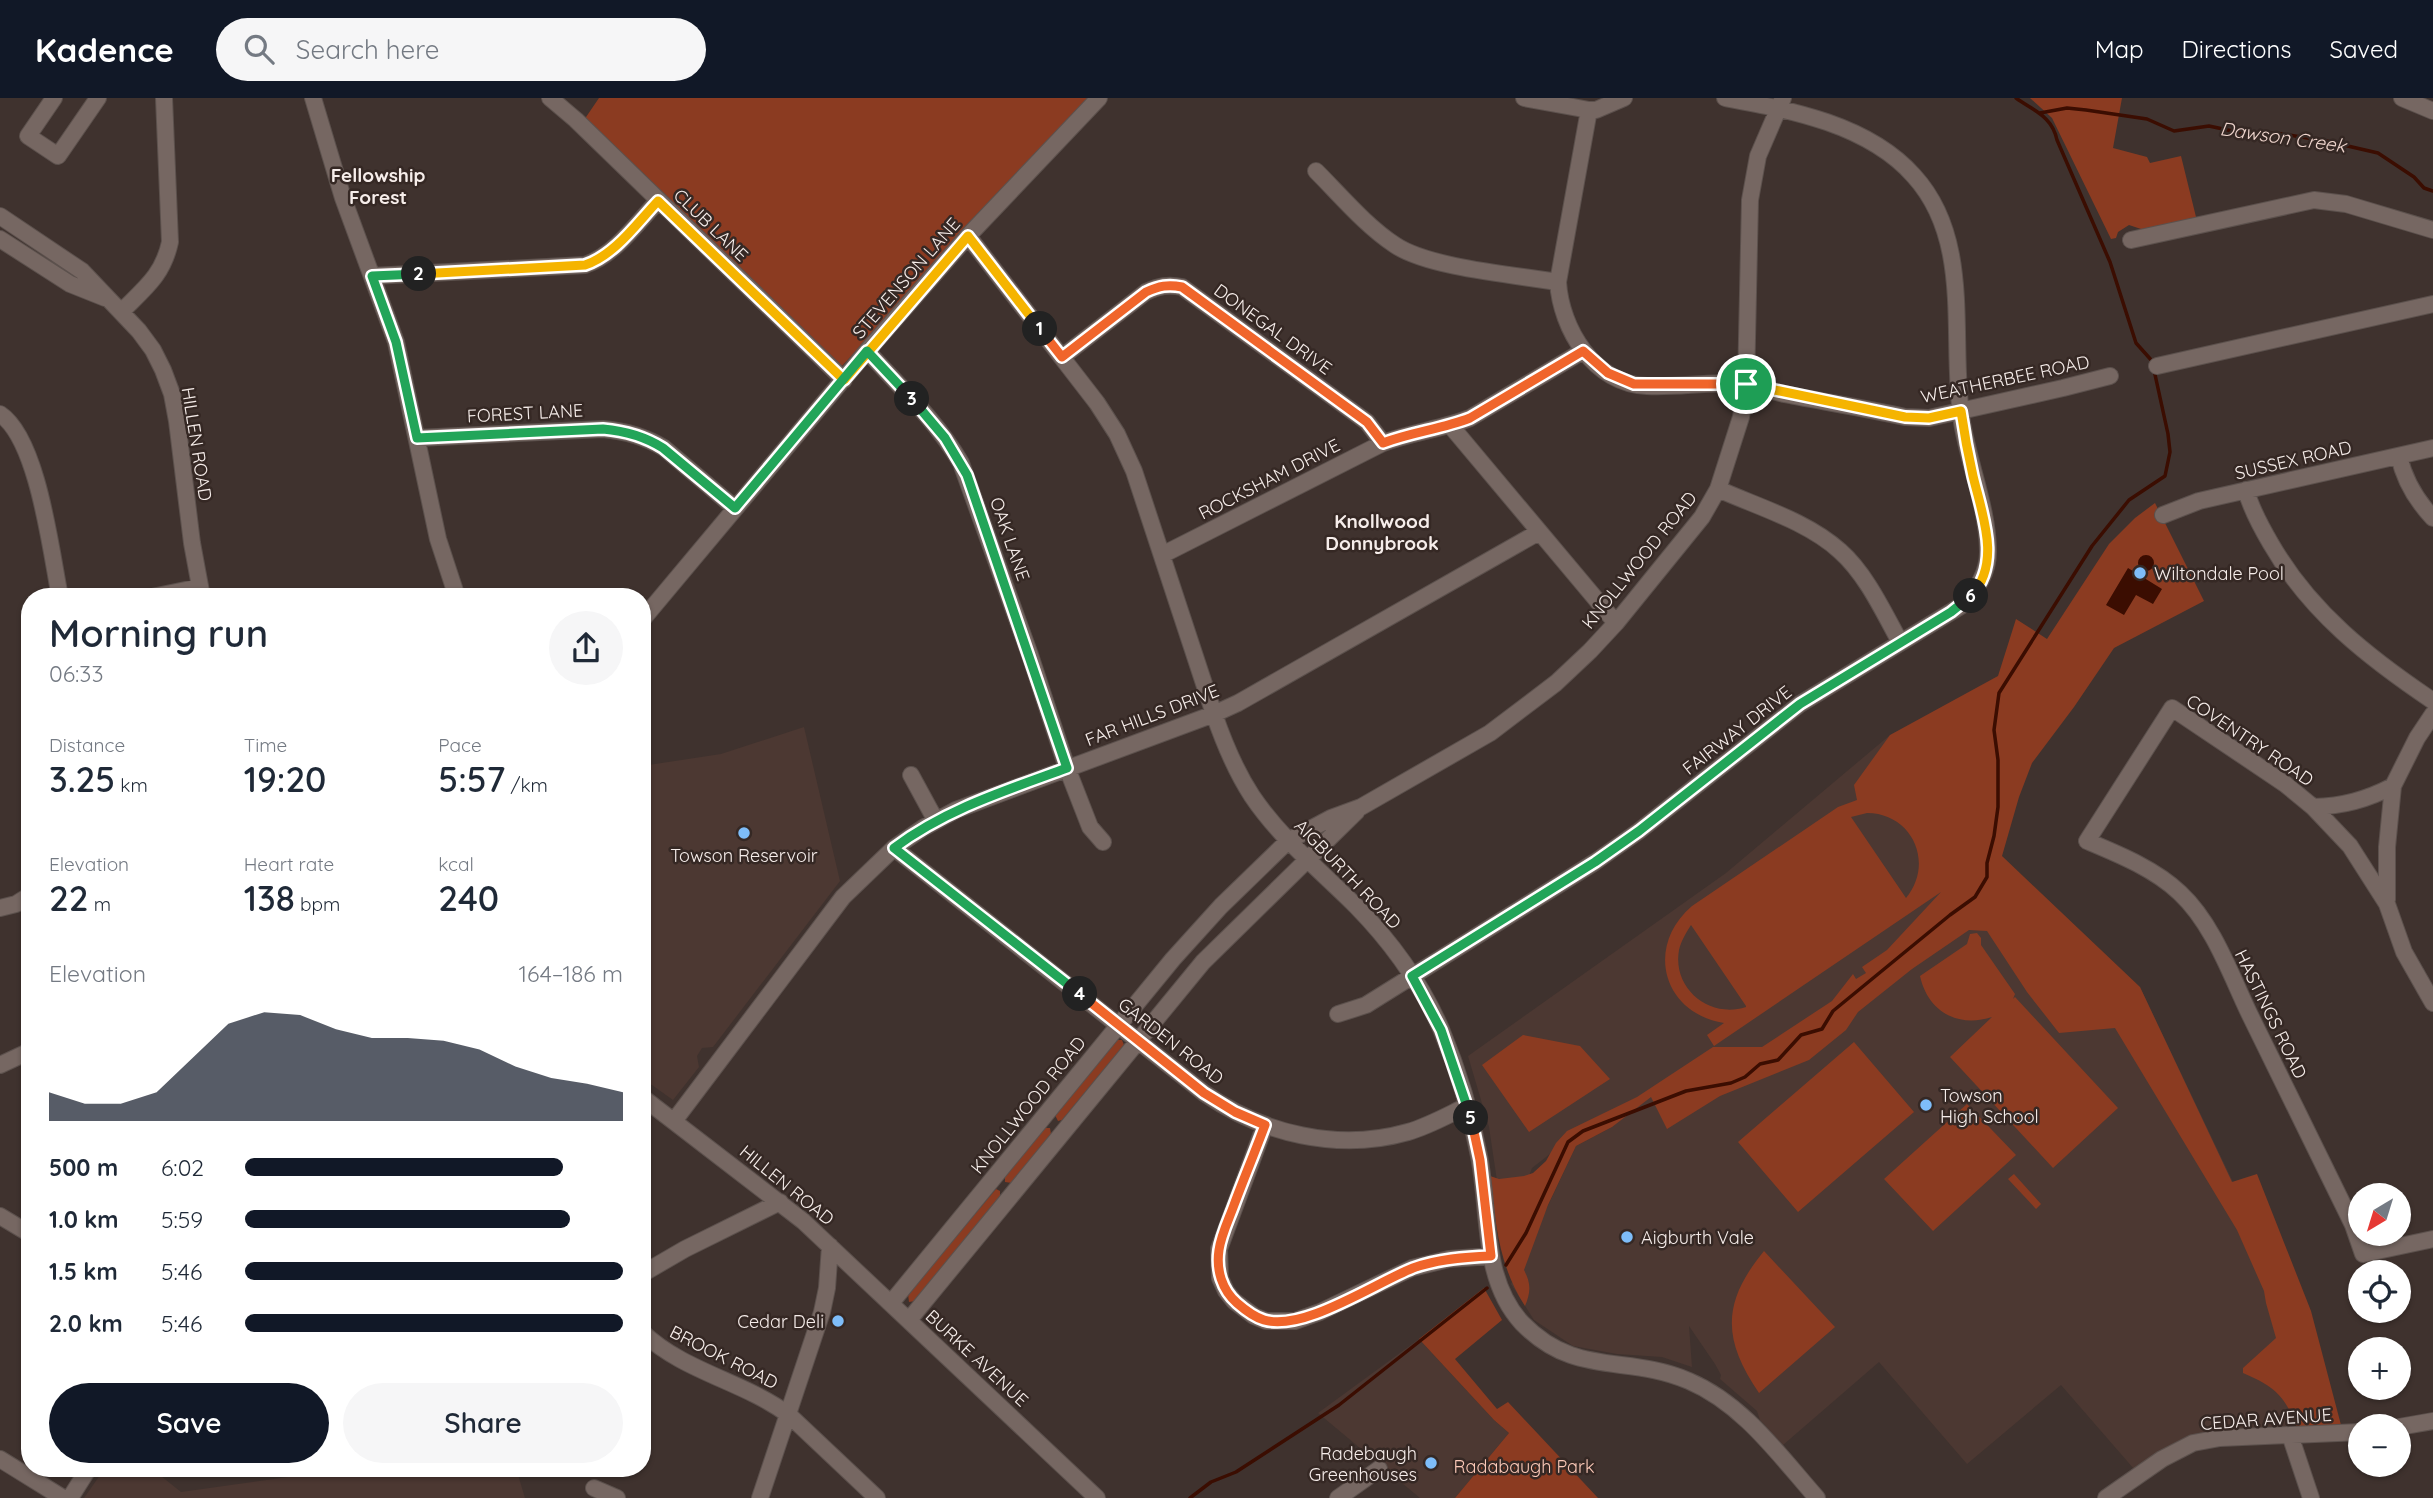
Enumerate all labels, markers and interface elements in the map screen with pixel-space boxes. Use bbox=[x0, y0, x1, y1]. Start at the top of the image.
search box bbox=[216, 18, 706, 81]
text: Kadence bbox=[35, 29, 174, 70]
icon: search bbox=[240, 30, 278, 68]
text: Search here bbox=[296, 33, 439, 66]
text: Map bbox=[2095, 34, 2144, 64]
text: Directions bbox=[2182, 34, 2292, 64]
text: Saved bbox=[2330, 34, 2398, 64]
water label: Dawson Creek bbox=[2219, 116, 2349, 158]
district label: Fellowship Forest bbox=[331, 163, 425, 209]
street label: CLUB LANE bbox=[669, 184, 753, 266]
street label: STEVENSON LANE bbox=[847, 213, 965, 343]
pin: 2 bbox=[402, 256, 436, 292]
text: 2 bbox=[413, 261, 424, 285]
street label: DONEGAL DRIVE bbox=[1209, 278, 1337, 380]
pin: 1 bbox=[1023, 312, 1058, 346]
text: 1 bbox=[1036, 316, 1043, 340]
street label: WEATHERBEE ROAD bbox=[1919, 350, 2091, 408]
pin bbox=[1716, 354, 1776, 414]
icon: arrive bbox=[1727, 365, 1765, 403]
pin: 3 bbox=[894, 382, 930, 416]
street label: HILLEN ROAD bbox=[177, 385, 217, 503]
text: 3 bbox=[906, 386, 917, 410]
street label: FOREST LANE bbox=[466, 398, 584, 428]
street label: ROCKSHAM DRIVE bbox=[1194, 433, 1344, 525]
street label: SUSSEX ROAD bbox=[2232, 435, 2354, 485]
street label: KNOLLWOOD ROAD bbox=[1576, 486, 1702, 634]
street label: OAK LANE bbox=[985, 494, 1035, 584]
district label: Knollwood Donnybrook bbox=[1325, 509, 1439, 555]
place label: Wiltondale Pool bbox=[2154, 562, 2284, 585]
marker: Wiltondale Pool bbox=[2132, 565, 2148, 581]
pin: 6 bbox=[1954, 578, 1988, 614]
text: 6 bbox=[1965, 583, 1976, 607]
text: Morning run bbox=[49, 609, 268, 657]
button: share bbox=[549, 611, 623, 685]
text: 06:33 bbox=[49, 659, 103, 688]
street label: FAR HILLS DRIVE bbox=[1082, 679, 1222, 751]
street label: FAIRWAY DRIVE bbox=[1678, 680, 1796, 780]
street label: COVENTRY ROAD bbox=[2182, 689, 2318, 791]
text: Distance bbox=[49, 733, 125, 757]
text: Time bbox=[244, 733, 287, 757]
text: Pace bbox=[438, 733, 482, 757]
text: 3.25 bbox=[49, 757, 115, 801]
text: 19:20 bbox=[244, 757, 326, 801]
text: 5:57 bbox=[438, 757, 505, 801]
text: km bbox=[115, 773, 148, 797]
text: /km bbox=[505, 773, 548, 797]
street label: AIGBURTH ROAD bbox=[1290, 814, 1406, 934]
marker: Towson Reservoir bbox=[736, 825, 752, 841]
place label: Towson Reservoir bbox=[670, 844, 818, 867]
text: Elevation bbox=[49, 852, 129, 876]
text: Heart rate bbox=[244, 852, 334, 876]
text: kcal bbox=[438, 852, 474, 876]
text: 22 bbox=[49, 876, 88, 920]
text: 138 bbox=[244, 876, 295, 920]
text: 240 bbox=[438, 876, 499, 920]
text: m bbox=[88, 892, 111, 916]
text: bpm bbox=[295, 892, 340, 916]
street label: HASTINGS ROAD bbox=[2230, 946, 2312, 1082]
text: Elevation bbox=[49, 959, 146, 988]
text: 164–186 m bbox=[518, 959, 623, 988]
pin: 4 bbox=[1062, 976, 1098, 1012]
text: 4 bbox=[1074, 981, 1085, 1005]
street label: GARDEN ROAD bbox=[1114, 993, 1228, 1089]
street label: KNOLLWOOD ROAD bbox=[965, 1031, 1091, 1179]
place label: Towson High School bbox=[1940, 1084, 2039, 1128]
marker: Towson High School bbox=[1918, 1097, 1934, 1113]
pin: 5 bbox=[1454, 1100, 1488, 1136]
text: 5 bbox=[1465, 1105, 1476, 1129]
street label: HILLEN ROAD bbox=[735, 1140, 839, 1230]
text: 500 m bbox=[49, 1153, 118, 1182]
text: 6:02 bbox=[161, 1153, 204, 1182]
north arrow bbox=[2348, 1183, 2412, 1246]
map controls bbox=[2348, 1183, 2411, 1477]
text: 1.0 km bbox=[49, 1205, 119, 1234]
text: 5:59 bbox=[161, 1205, 203, 1234]
place label: Aigburth Vale bbox=[1641, 1226, 1754, 1249]
marker: Aigburth Vale bbox=[1619, 1229, 1635, 1245]
text: 1.5 km bbox=[49, 1257, 118, 1286]
text: 5:46 bbox=[161, 1257, 202, 1286]
button: locate bbox=[2348, 1260, 2411, 1323]
street label: BURKE AVENUE bbox=[921, 1304, 1033, 1412]
text: 2.0 km bbox=[49, 1309, 123, 1338]
text: 5:46 bbox=[161, 1309, 202, 1338]
place label: Cedar Deli bbox=[737, 1310, 824, 1333]
marker: Cedar Deli bbox=[830, 1313, 846, 1329]
street label: BROOK ROAD bbox=[666, 1320, 782, 1394]
button: + bbox=[2348, 1337, 2411, 1400]
button: Save bbox=[49, 1383, 329, 1463]
button: Share bbox=[343, 1383, 623, 1463]
street label: CEDAR AVENUE bbox=[2199, 1403, 2333, 1435]
button: − bbox=[2348, 1414, 2411, 1477]
place label: Radebaugh Greenhouses bbox=[1309, 1442, 1417, 1486]
marker: Radebaugh Greenhouses bbox=[1423, 1455, 1439, 1471]
park label: Radabaugh Park bbox=[1453, 1455, 1595, 1478]

